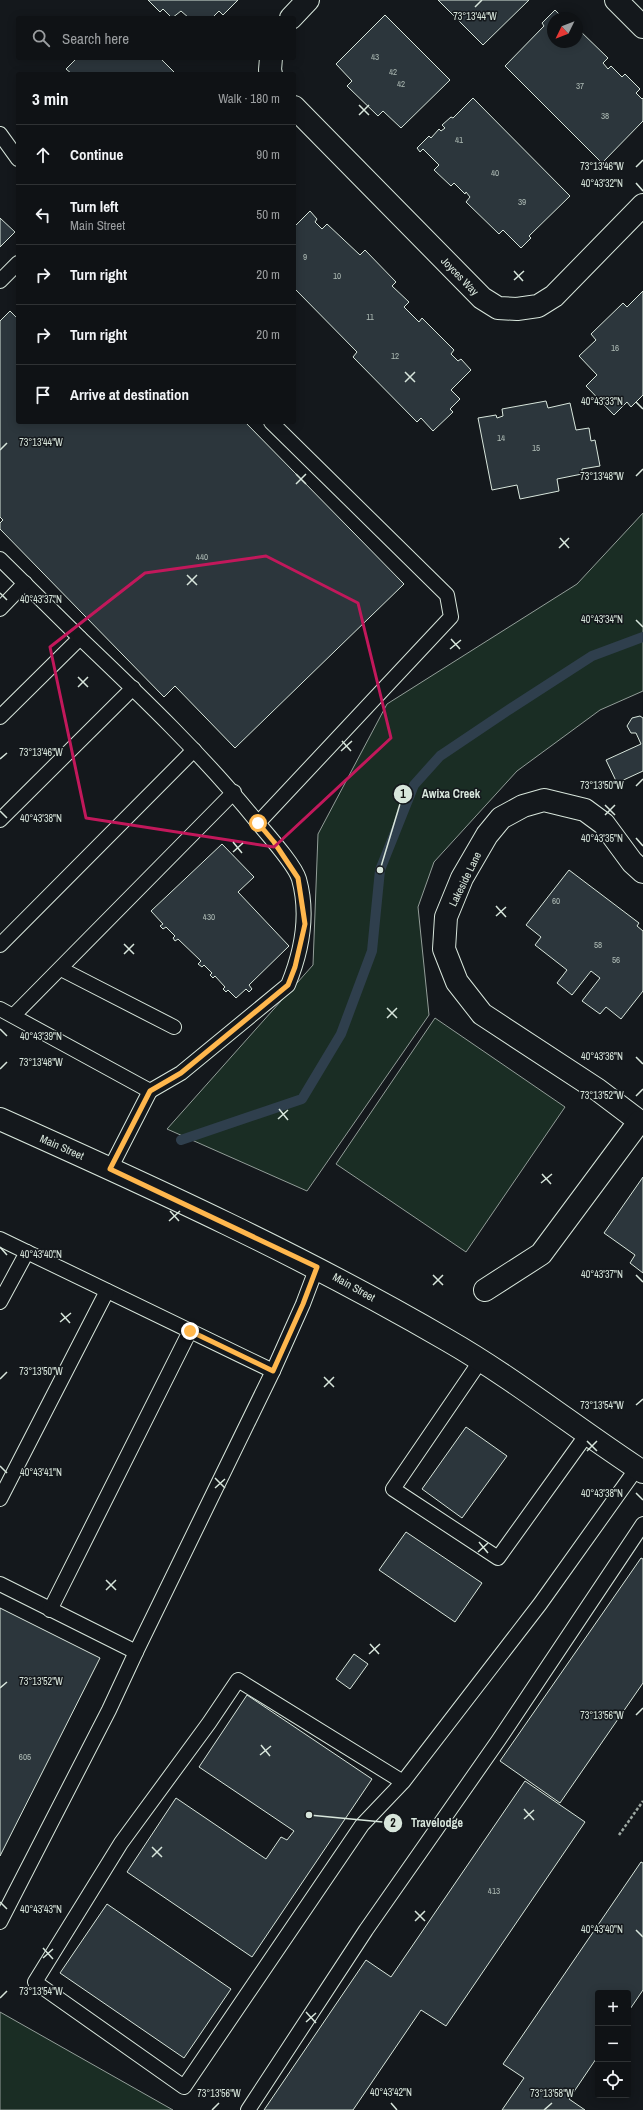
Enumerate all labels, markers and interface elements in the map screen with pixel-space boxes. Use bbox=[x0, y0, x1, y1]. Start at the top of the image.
text: 73°13'44"W bbox=[453, 10, 497, 23]
north arrow bbox=[547, 12, 583, 48]
search box bbox=[16, 16, 296, 60]
icon: search bbox=[30, 27, 52, 49]
text: Search here bbox=[62, 28, 129, 49]
house number: 43 bbox=[371, 51, 379, 63]
house number: 42 bbox=[389, 66, 397, 78]
house number: 42 bbox=[397, 78, 405, 90]
house number: 37 bbox=[576, 80, 584, 92]
text: 3 min bbox=[32, 87, 68, 110]
text: Walk · 180 m bbox=[218, 90, 280, 107]
house number: 38 bbox=[601, 110, 609, 122]
house number: 41 bbox=[455, 134, 463, 146]
icon: ahead bbox=[32, 144, 54, 166]
text: Continue bbox=[70, 144, 123, 165]
text: 90 m bbox=[256, 146, 280, 163]
text: 73°13'46"W bbox=[580, 160, 624, 173]
house number: 40 bbox=[491, 167, 499, 179]
text: 40°43'32"N bbox=[581, 177, 623, 190]
text: Turn left bbox=[70, 196, 118, 217]
house number: 39 bbox=[518, 196, 526, 208]
icon: left bbox=[32, 204, 54, 226]
text: 50 m bbox=[256, 206, 280, 223]
text: Main Street bbox=[70, 217, 125, 234]
house number: 9 bbox=[303, 251, 307, 263]
street label: Joyces Way bbox=[438, 254, 482, 299]
icon: right bbox=[32, 264, 54, 286]
text: Turn right bbox=[70, 264, 127, 285]
text: 20 m bbox=[256, 266, 280, 283]
house number: 10 bbox=[333, 270, 341, 282]
house number: 11 bbox=[366, 311, 374, 323]
icon: right bbox=[32, 324, 54, 346]
text: Turn right bbox=[70, 324, 127, 345]
text: 20 m bbox=[256, 326, 280, 343]
house number: 16 bbox=[611, 342, 619, 354]
house number: 12 bbox=[391, 350, 399, 362]
icon: arrive bbox=[32, 384, 54, 406]
text: Arrive at destination bbox=[70, 384, 189, 405]
text: 40°43'33"N bbox=[581, 395, 623, 408]
house number: 14 bbox=[497, 432, 505, 444]
text: 73°13'44"W bbox=[19, 436, 63, 449]
house number: 15 bbox=[532, 442, 540, 454]
text: 73°13'48"W bbox=[580, 470, 624, 483]
house number: 440 bbox=[196, 551, 208, 563]
text: 40°43'37"N bbox=[20, 593, 62, 606]
text: 40°43'34"N bbox=[581, 613, 623, 626]
text: 73°13'46"W bbox=[19, 746, 63, 759]
text: 73°13'50"W bbox=[580, 779, 624, 792]
callout: Awixa Creek bbox=[393, 782, 488, 806]
text: 1 bbox=[400, 786, 406, 802]
text: Awixa Creek bbox=[422, 786, 481, 802]
text: 40°43'38"N bbox=[20, 812, 62, 825]
route start bbox=[249, 814, 267, 832]
text: 40°43'35"N bbox=[581, 832, 623, 845]
street label: Lakeside Lane bbox=[446, 849, 484, 909]
house number: 60 bbox=[552, 895, 560, 907]
house number: 430 bbox=[203, 911, 215, 923]
house number: 58 bbox=[594, 939, 602, 951]
house number: 56 bbox=[612, 954, 620, 966]
text: 40°43'39"N bbox=[20, 1030, 62, 1043]
text: 40°43'36"N bbox=[581, 1050, 623, 1063]
text: 73°13'48"W bbox=[19, 1056, 63, 1069]
text: 73°13'52"W bbox=[580, 1089, 624, 1102]
street label: Main Street bbox=[38, 1131, 87, 1163]
text: 40°43'40"N bbox=[20, 1248, 62, 1261]
text: 40°43'37"N bbox=[581, 1268, 623, 1281]
street label: Main Street bbox=[330, 1270, 378, 1305]
route end bbox=[181, 1322, 199, 1340]
text: 73°13'50"W bbox=[19, 1365, 63, 1378]
text: 73°13'54"W bbox=[580, 1399, 624, 1412]
text: 40°43'41"N bbox=[20, 1466, 62, 1479]
text: 40°43'38"N bbox=[581, 1487, 623, 1500]
text: 73°13'52"W bbox=[19, 1675, 63, 1688]
text: 73°13'56"W bbox=[580, 1709, 624, 1722]
house number: 605 bbox=[19, 1751, 31, 1763]
callout: Travelodge bbox=[383, 1811, 471, 1835]
text: 2 bbox=[390, 1815, 396, 1831]
text: Travelodge bbox=[411, 1815, 464, 1831]
house number: 413 bbox=[488, 1885, 500, 1897]
text: 40°43'43"N bbox=[20, 1903, 62, 1916]
text: 40°43'40"N bbox=[581, 1923, 623, 1936]
text: 73°13'54"W bbox=[19, 1985, 63, 1998]
map controls bbox=[595, 1990, 631, 2098]
button: + bbox=[595, 1990, 631, 2026]
button: − bbox=[595, 2026, 631, 2062]
button: locate bbox=[595, 2062, 631, 2098]
text: 40°43'42"N bbox=[370, 2086, 412, 2099]
text: 73°13'56"W bbox=[197, 2087, 241, 2100]
text: 73°13'58"W bbox=[530, 2087, 574, 2100]

